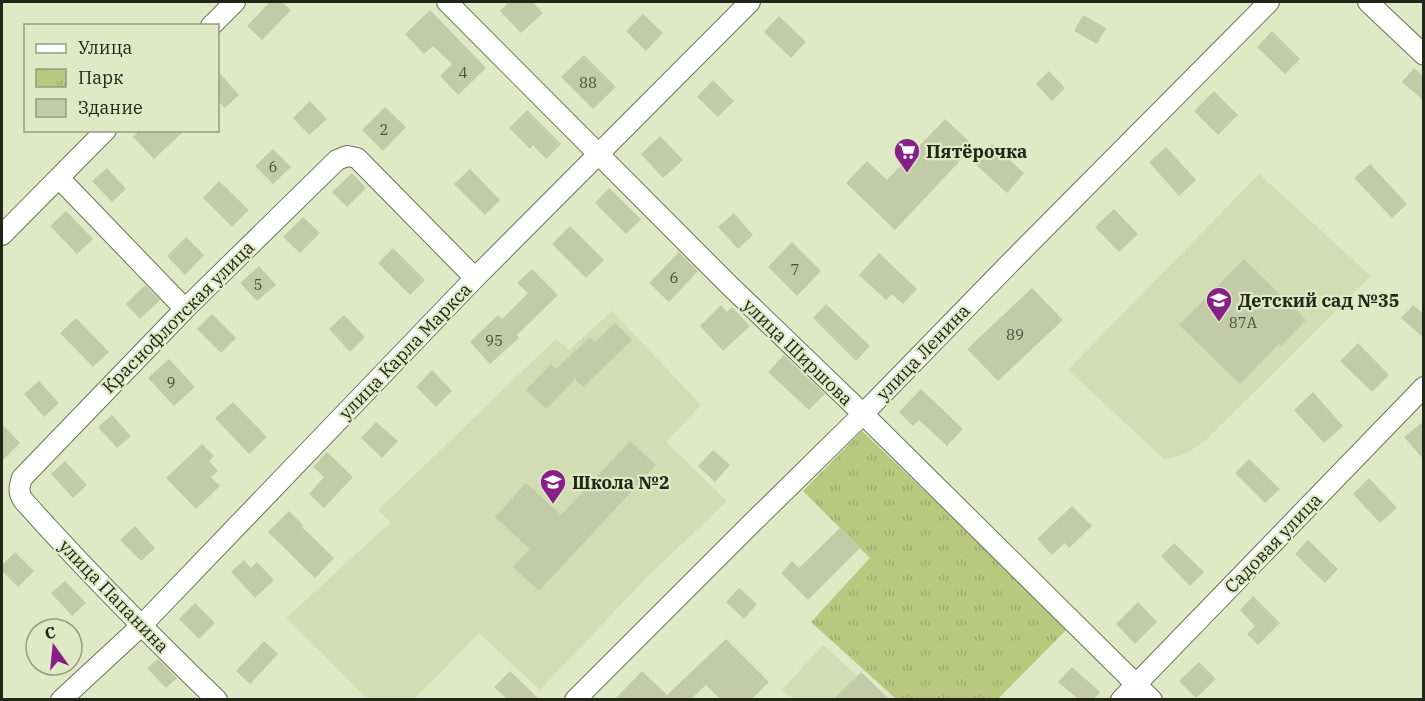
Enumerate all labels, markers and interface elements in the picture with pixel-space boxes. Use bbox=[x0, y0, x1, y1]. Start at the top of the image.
legend bbox=[24, 24, 219, 132]
text: Улица bbox=[78, 36, 133, 59]
house number: 4 bbox=[458, 63, 468, 82]
text: Парк bbox=[78, 66, 124, 89]
house number: 88 bbox=[579, 73, 597, 92]
text: Здание bbox=[78, 96, 143, 119]
house number: 2 bbox=[379, 120, 389, 139]
supermarket icon: Пятёрочка bbox=[892, 136, 922, 174]
place label: Пятёрочка bbox=[926, 140, 1027, 163]
house number: 6 bbox=[268, 157, 278, 176]
street label: Краснофлотская улица bbox=[97, 236, 259, 398]
house number: 7 bbox=[790, 260, 800, 279]
house number: 6 bbox=[669, 268, 679, 287]
house number: 5 bbox=[253, 275, 263, 294]
street label: улица Карла Маркса bbox=[334, 278, 476, 424]
school or university icon: Детский сад №35 bbox=[1204, 285, 1234, 323]
place label: Детский сад №35 bbox=[1238, 289, 1400, 312]
street label: улица Ширшова bbox=[738, 294, 858, 411]
street label: улица Ленина bbox=[871, 299, 975, 405]
house number: 87А bbox=[1229, 313, 1258, 332]
house number: 89 bbox=[1006, 325, 1024, 344]
house number: 95 bbox=[485, 331, 503, 350]
house number: 9 bbox=[166, 373, 176, 392]
school or university icon: Школа №2 bbox=[538, 467, 568, 505]
place label: Школа №2 bbox=[572, 471, 670, 494]
street label: Садовая улица bbox=[1219, 488, 1327, 598]
street label: улица Папанина bbox=[54, 535, 174, 658]
north arrow bbox=[24, 617, 84, 677]
text: С bbox=[42, 621, 58, 644]

